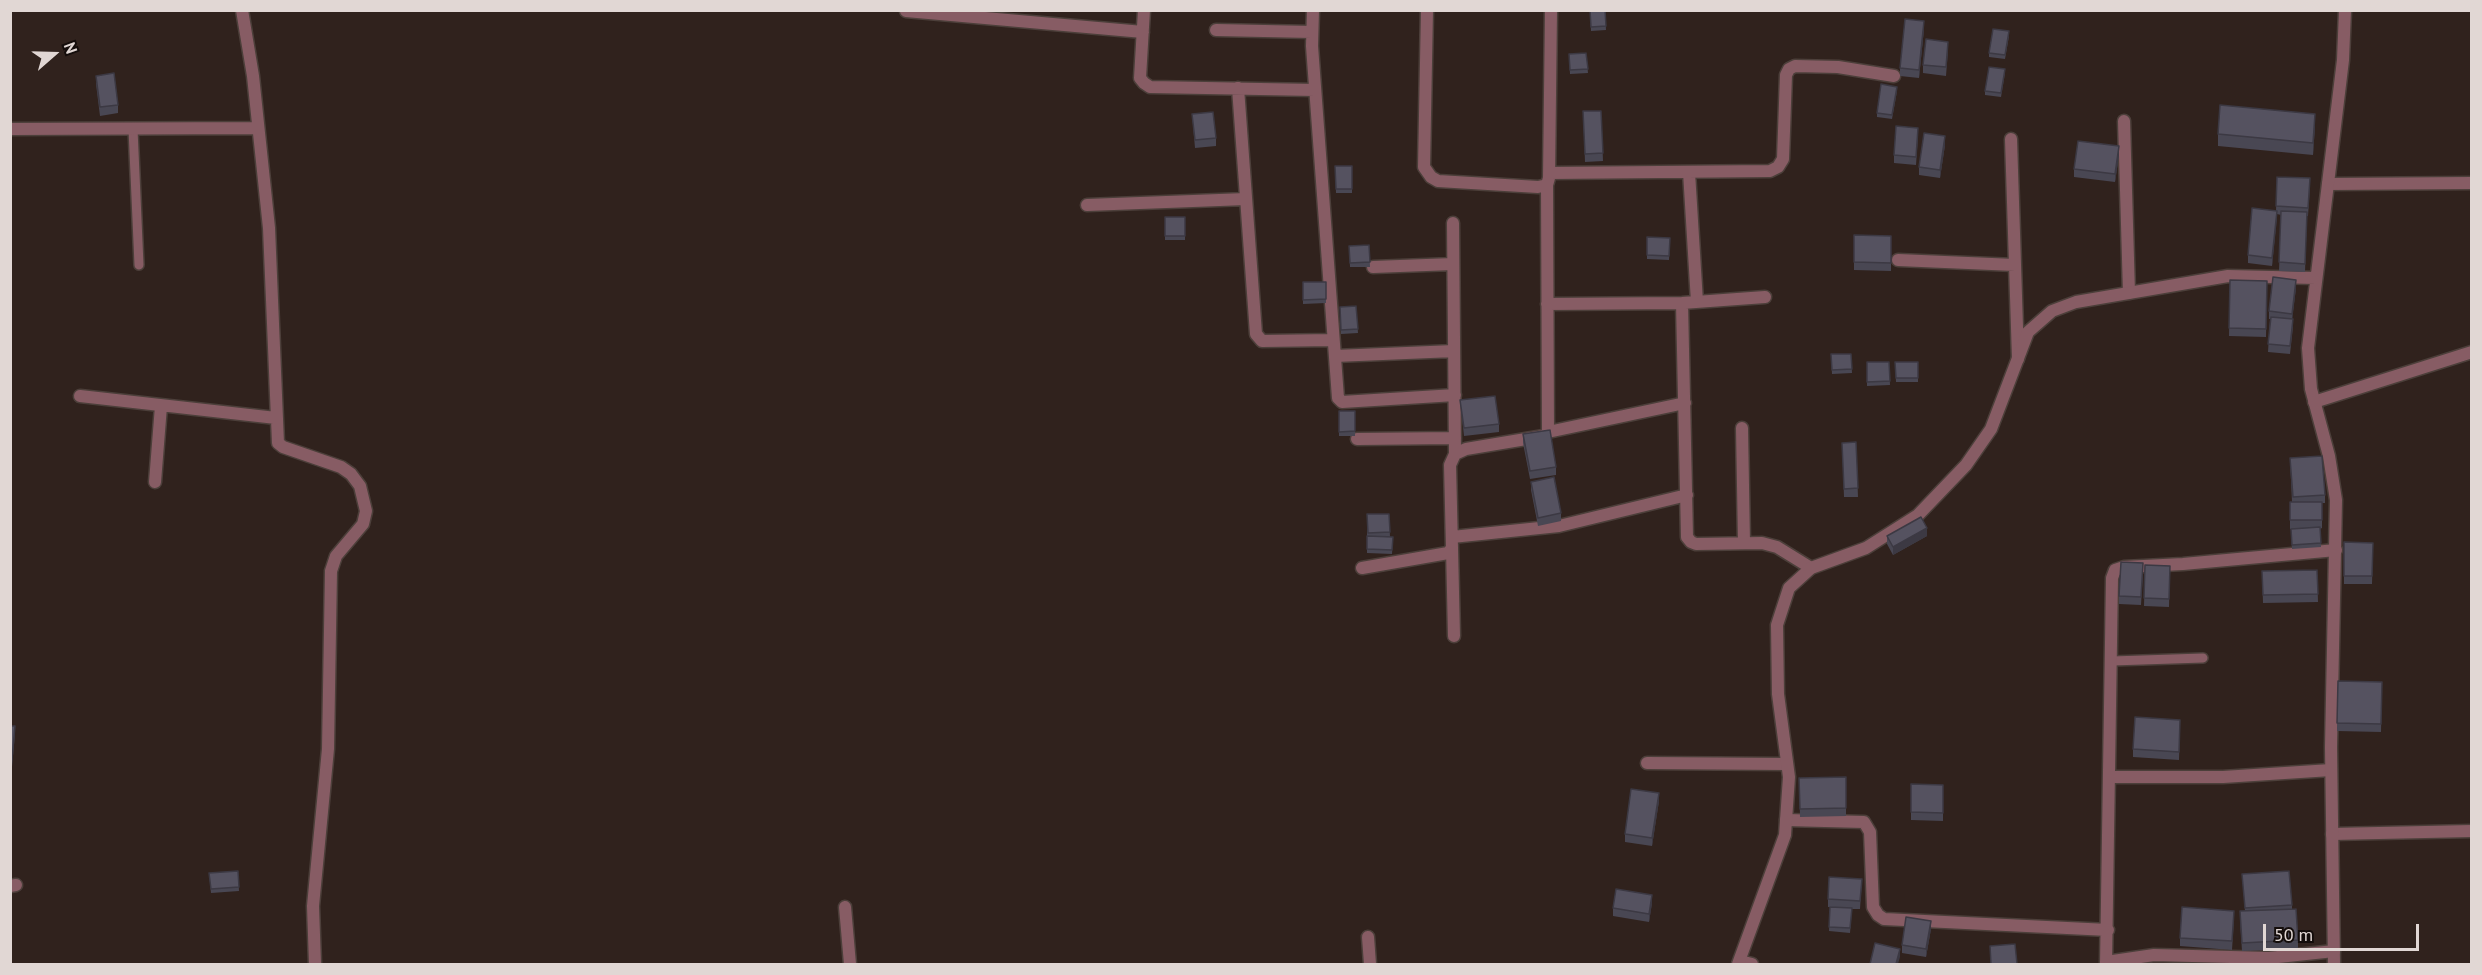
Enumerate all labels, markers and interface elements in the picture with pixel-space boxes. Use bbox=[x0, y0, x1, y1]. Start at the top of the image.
north arrow bbox=[24, 24, 84, 84]
text: N bbox=[60, 39, 82, 56]
scale bar bbox=[2266, 912, 2422, 950]
text: 50 m bbox=[2274, 923, 2313, 946]

